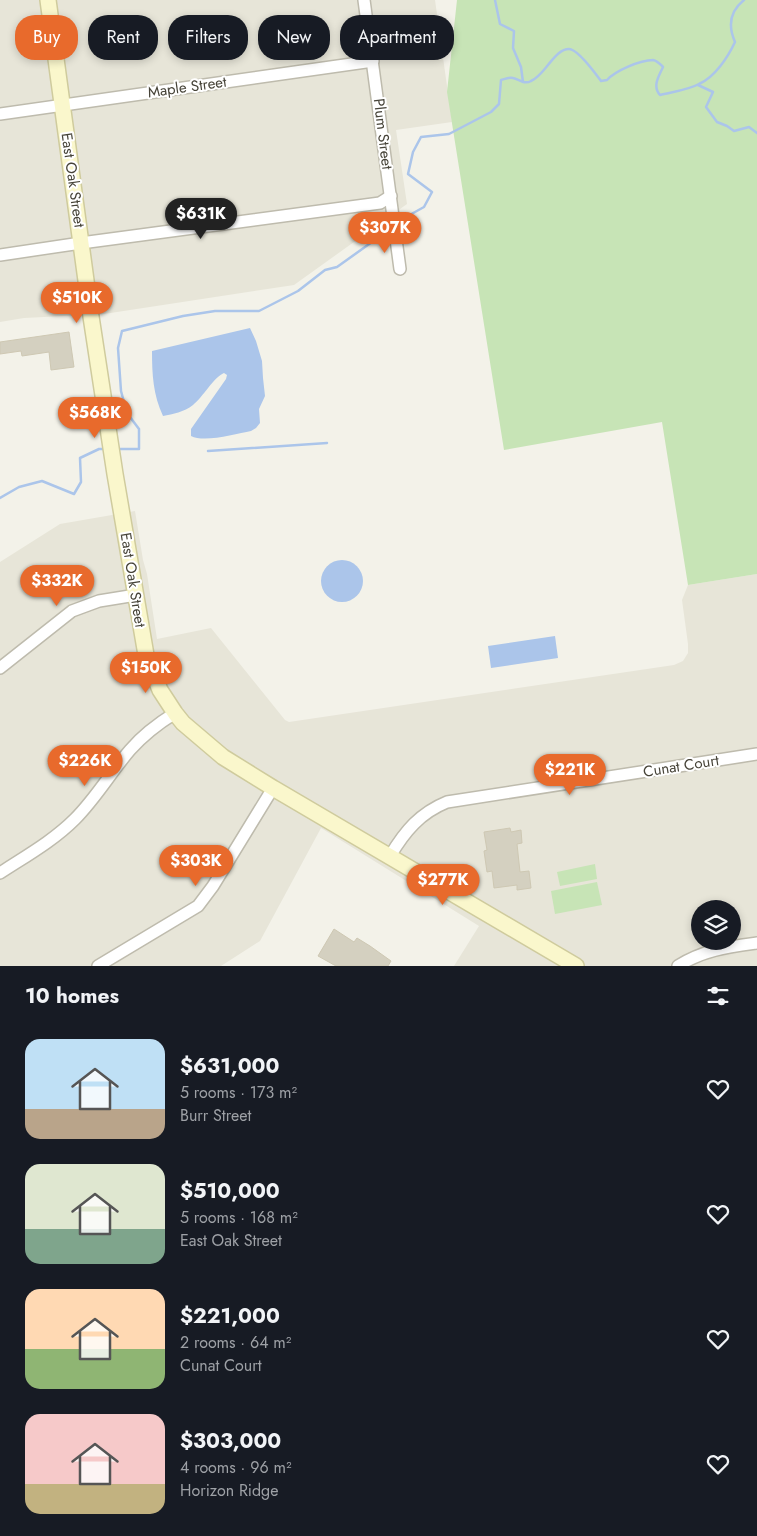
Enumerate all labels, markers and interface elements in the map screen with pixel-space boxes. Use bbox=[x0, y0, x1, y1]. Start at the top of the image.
chip: Buy bbox=[15, 15, 78, 60]
chip: Rent bbox=[88, 15, 158, 60]
chip: Filters bbox=[168, 15, 248, 60]
chip: New bbox=[258, 15, 330, 60]
chip: Apartment bbox=[340, 15, 454, 60]
street label: Maple Street bbox=[146, 71, 228, 103]
street label: Plum Street bbox=[368, 97, 398, 171]
street label: East Oak Street bbox=[55, 131, 91, 229]
pin: $631K bbox=[166, 198, 236, 240]
text: $631K bbox=[176, 202, 226, 225]
pin: $307K bbox=[350, 212, 420, 254]
text: $307K bbox=[359, 216, 411, 239]
pin: $510K bbox=[42, 282, 112, 324]
text: $510K bbox=[52, 286, 102, 309]
pin: $568K bbox=[60, 396, 130, 439]
text: $568K bbox=[69, 401, 121, 424]
street label: East Oak Street bbox=[115, 531, 151, 629]
pin: $332K bbox=[22, 564, 92, 607]
text: $332K bbox=[31, 569, 83, 592]
pin: $150K bbox=[111, 652, 181, 694]
text: $150K bbox=[121, 656, 171, 679]
pin: $226K bbox=[50, 744, 120, 787]
text: $226K bbox=[59, 749, 111, 772]
street label: Cunat Court bbox=[642, 749, 721, 783]
pin: $221K bbox=[535, 754, 605, 796]
text: $221K bbox=[545, 758, 595, 781]
pin: $303K bbox=[161, 844, 231, 887]
text: $303K bbox=[170, 849, 222, 872]
pin: $277K bbox=[408, 864, 478, 906]
text: $277K bbox=[418, 868, 468, 891]
map controls bbox=[691, 900, 741, 950]
button: layers bbox=[691, 900, 741, 950]
text: 10 homes bbox=[25, 981, 119, 1011]
icon: filters bbox=[704, 982, 732, 1010]
text: $631,000 bbox=[180, 1051, 279, 1081]
icon: home bbox=[65, 1059, 125, 1119]
icon: heart bbox=[704, 1075, 732, 1103]
text: 5 rooms · 173 m² bbox=[180, 1081, 297, 1104]
text: Burr Street bbox=[180, 1104, 251, 1127]
text: $510,000 bbox=[180, 1176, 280, 1206]
icon: home bbox=[65, 1184, 125, 1244]
icon: heart bbox=[704, 1200, 732, 1228]
text: 5 rooms · 168 m² bbox=[180, 1206, 298, 1229]
text: East Oak Street bbox=[180, 1229, 282, 1252]
text: $221,000 bbox=[180, 1301, 280, 1331]
icon: home bbox=[65, 1309, 125, 1369]
icon: heart bbox=[704, 1325, 732, 1353]
text: 2 rooms · 64 m² bbox=[180, 1331, 291, 1354]
text: Cunat Court bbox=[180, 1354, 262, 1377]
text: $303,000 bbox=[180, 1426, 281, 1456]
icon: home bbox=[65, 1434, 125, 1494]
icon: heart bbox=[704, 1450, 732, 1478]
text: 4 rooms · 96 m² bbox=[180, 1456, 291, 1479]
text: Horizon Ridge bbox=[180, 1479, 278, 1502]

